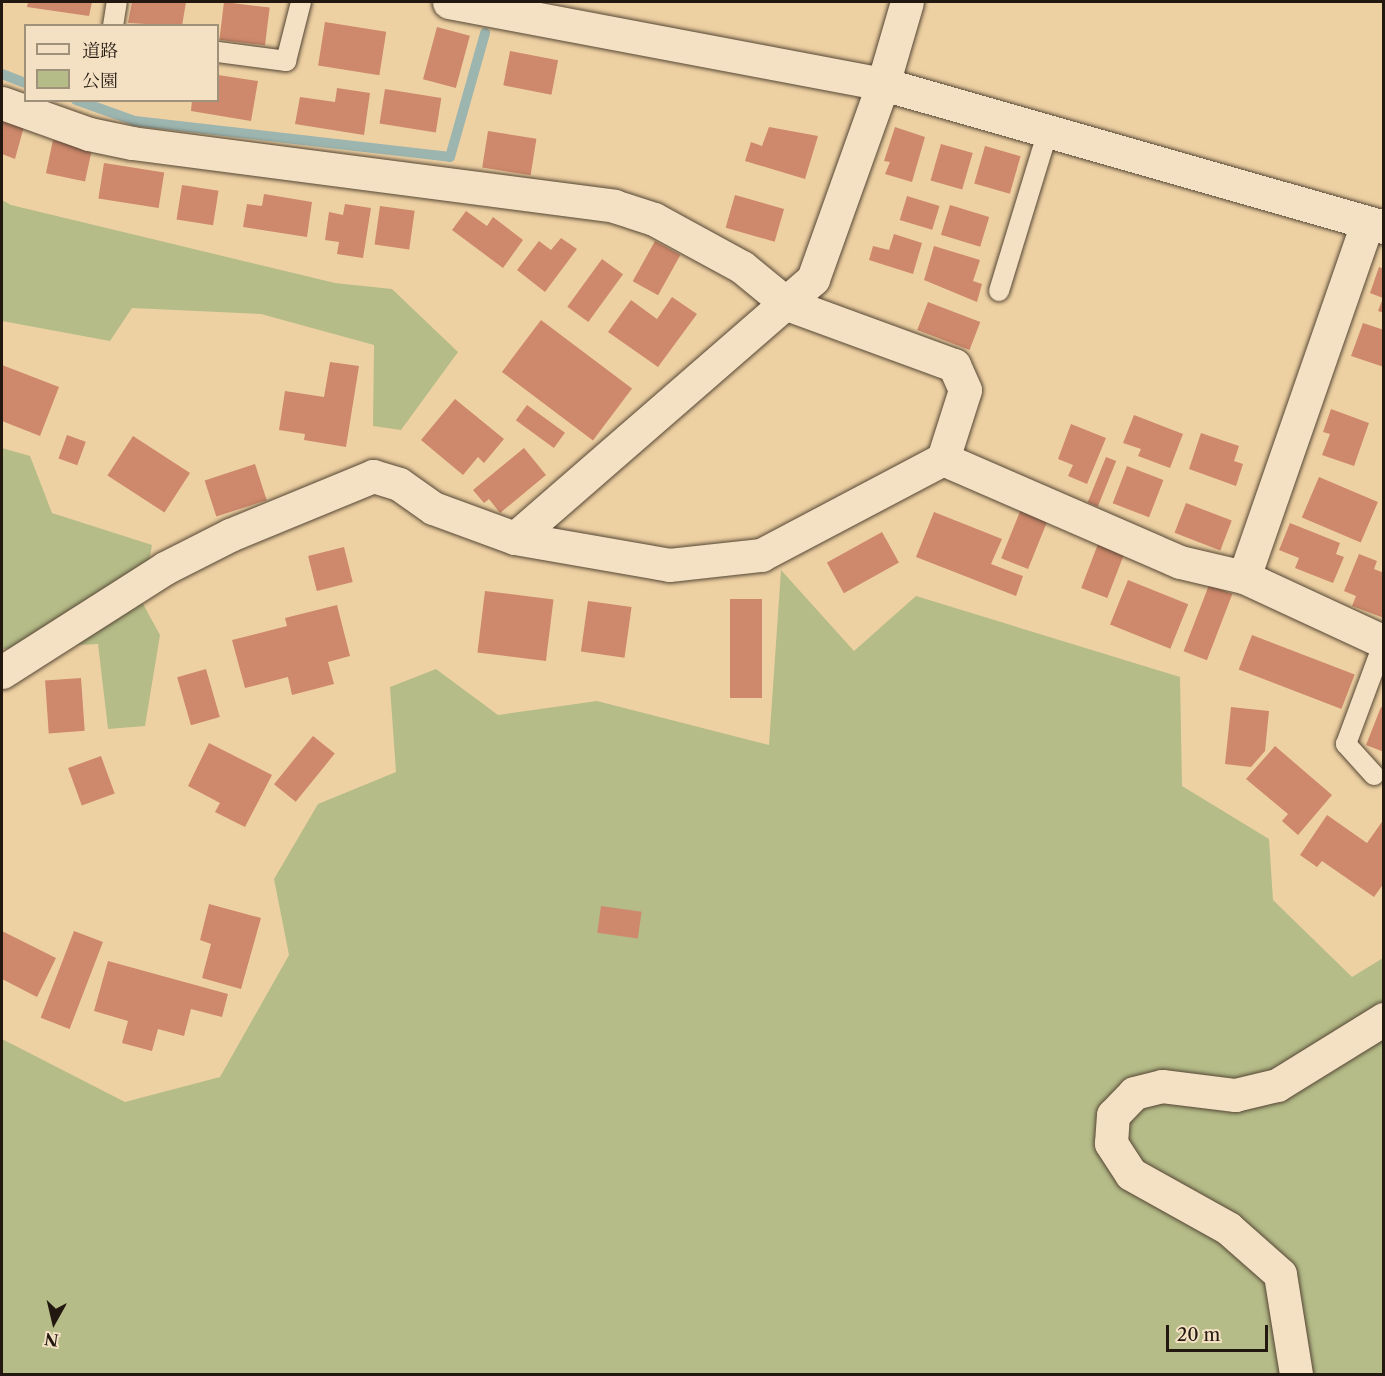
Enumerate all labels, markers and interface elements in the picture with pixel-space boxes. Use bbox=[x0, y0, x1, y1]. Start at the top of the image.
legend bbox=[24, 24, 219, 102]
text: 道路 bbox=[82, 40, 118, 62]
text: 公園 bbox=[82, 70, 118, 92]
north arrow bbox=[24, 1292, 84, 1352]
scale bar bbox=[1169, 1313, 1271, 1351]
text: 20 m bbox=[1177, 1324, 1220, 1346]
text: N bbox=[43, 1329, 60, 1351]

